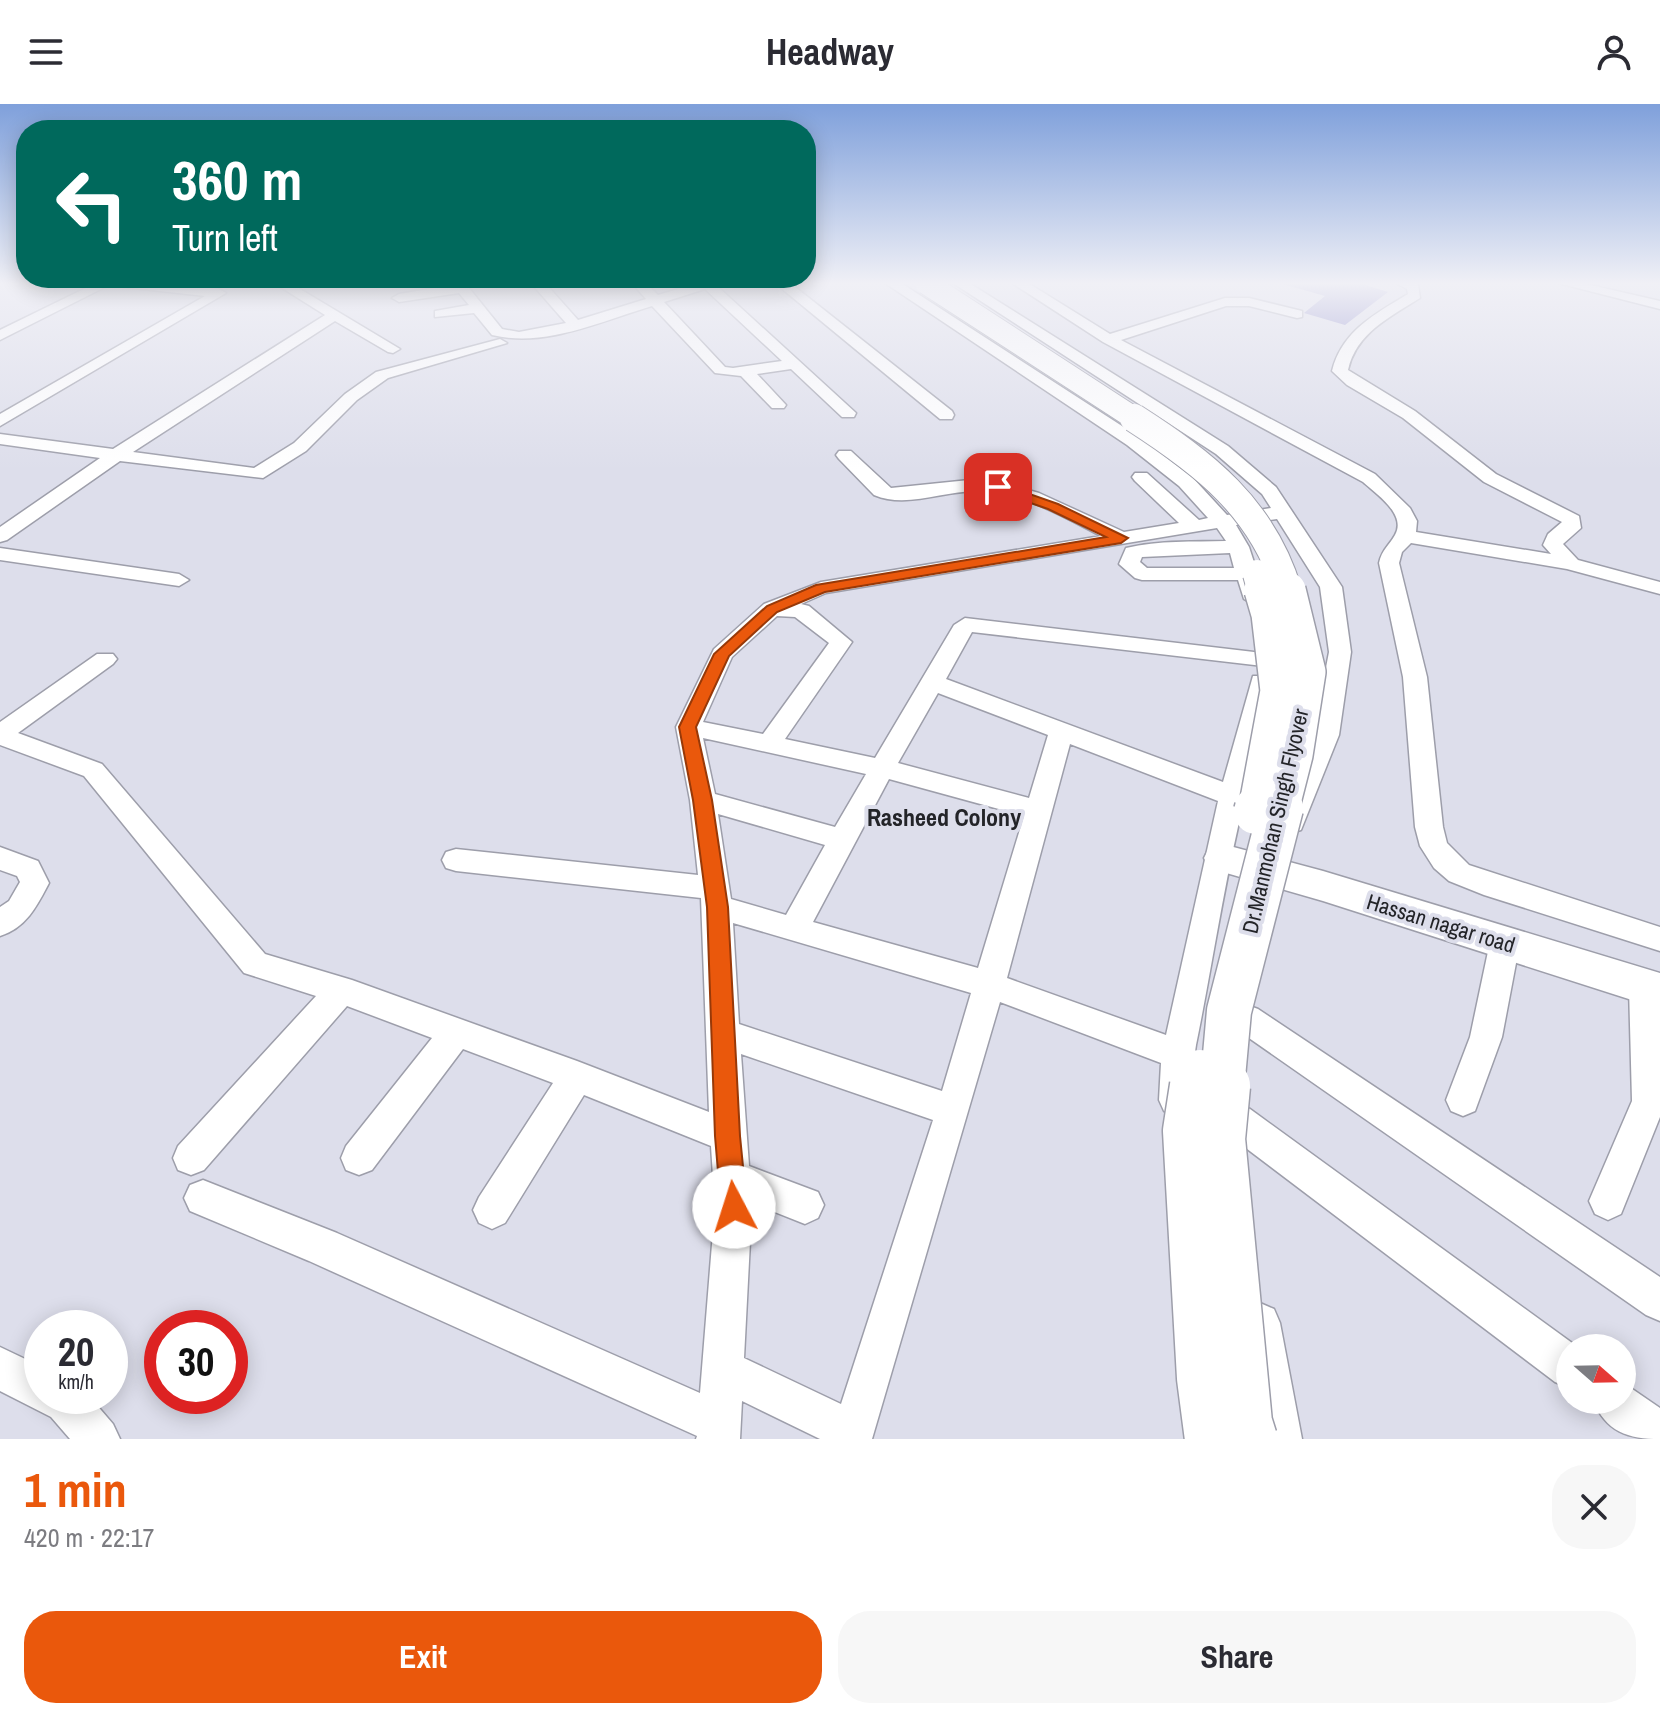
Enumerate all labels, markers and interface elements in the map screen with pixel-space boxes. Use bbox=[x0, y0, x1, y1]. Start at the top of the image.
text: Headway bbox=[766, 28, 894, 76]
icon: menu bbox=[24, 30, 68, 74]
icon: person bbox=[1592, 30, 1636, 74]
text: 360 m bbox=[172, 142, 302, 217]
icon: left bbox=[40, 152, 144, 256]
text: Turn left bbox=[172, 214, 278, 262]
pin bbox=[964, 453, 1032, 521]
icon: arrive bbox=[976, 465, 1020, 509]
street label: Dr.Manmohan Singh Flyover bbox=[1235, 706, 1315, 936]
district label: Rasheed Colony bbox=[867, 801, 1021, 833]
street label: Hassan nagar road bbox=[1363, 886, 1519, 960]
position arrow bbox=[692, 1165, 776, 1249]
speed limit sign: 30 bbox=[144, 1310, 248, 1414]
text: 20 bbox=[58, 1325, 94, 1378]
north arrow bbox=[1556, 1334, 1636, 1414]
map controls bbox=[1556, 1334, 1636, 1414]
text: km/h bbox=[58, 1368, 94, 1395]
text: 1 min bbox=[24, 1457, 127, 1522]
button: close bbox=[1552, 1465, 1636, 1549]
text: 420 m · 22:17 bbox=[24, 1520, 154, 1555]
button: Exit bbox=[24, 1611, 822, 1703]
button: Share bbox=[838, 1611, 1636, 1703]

